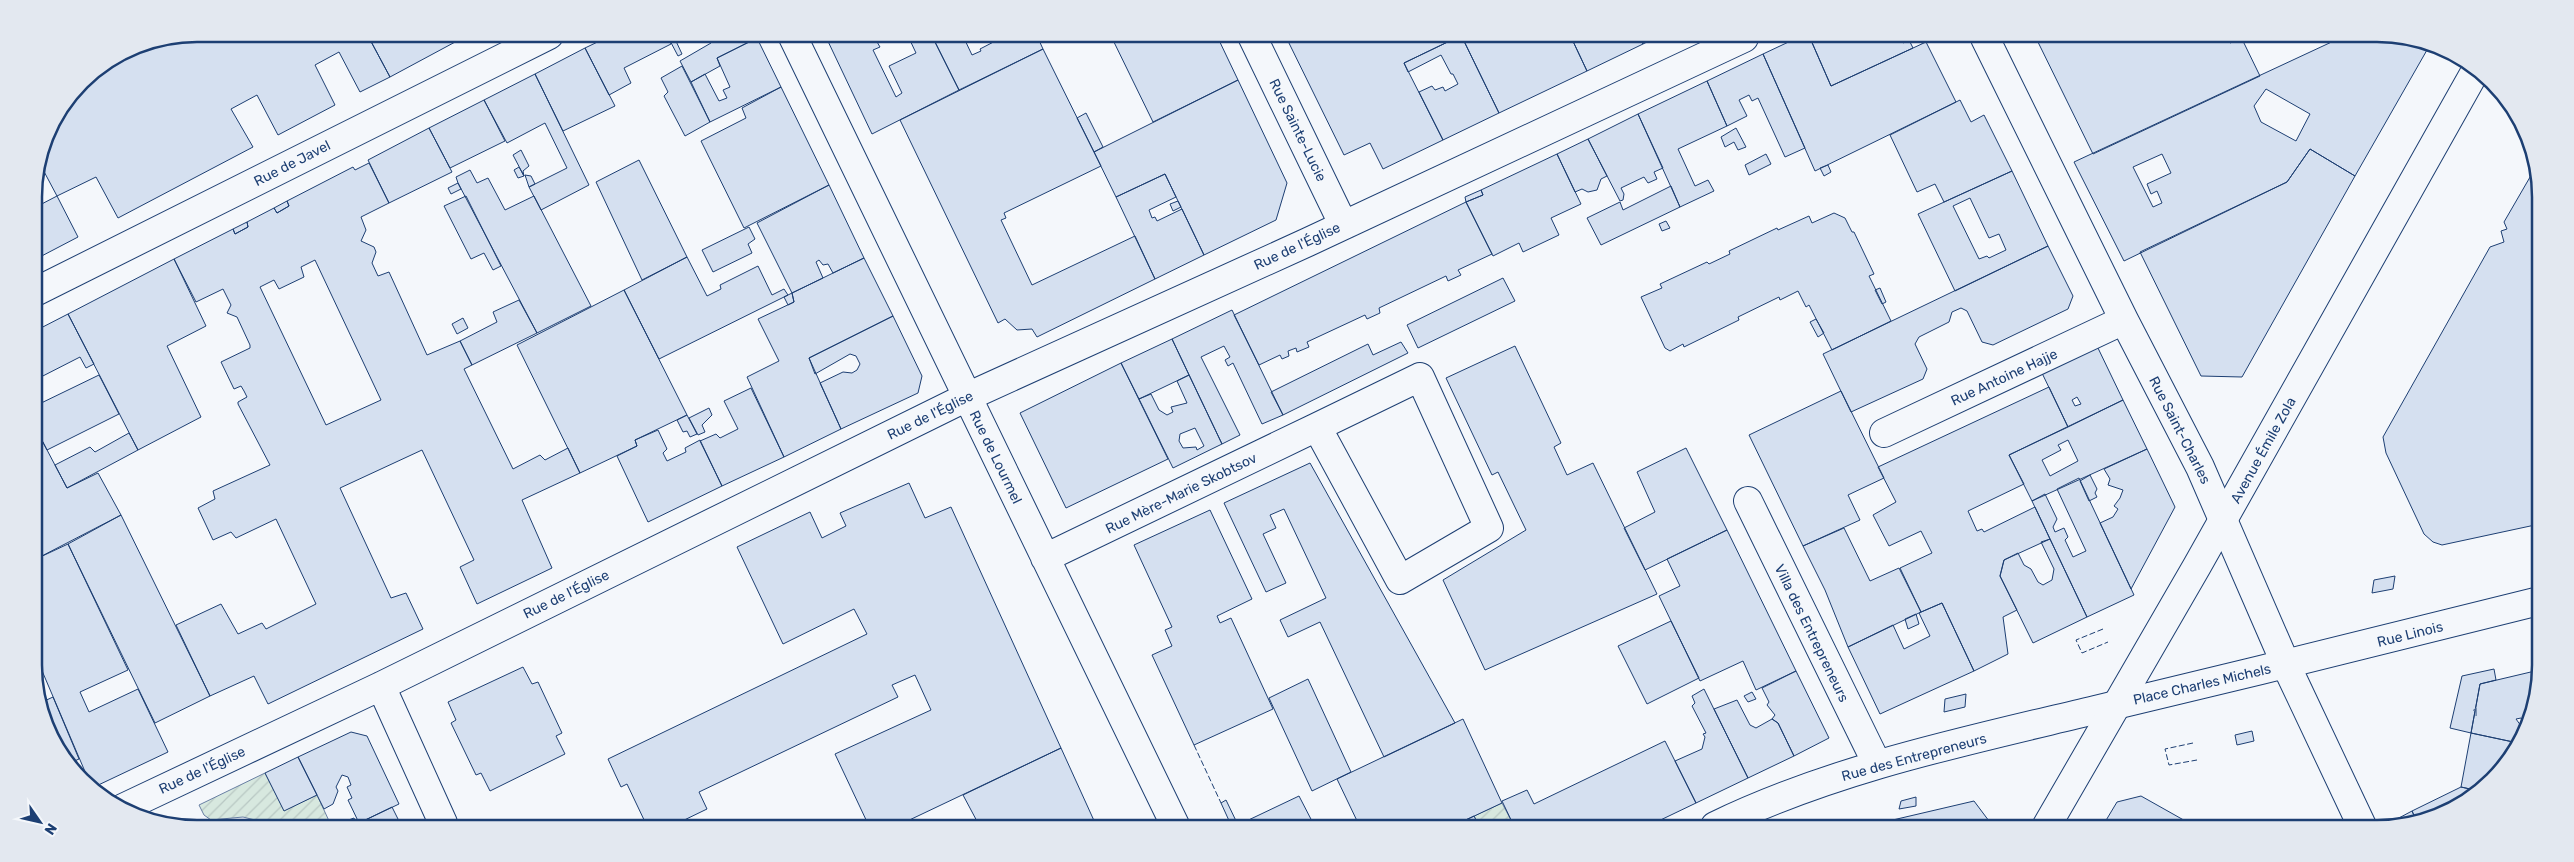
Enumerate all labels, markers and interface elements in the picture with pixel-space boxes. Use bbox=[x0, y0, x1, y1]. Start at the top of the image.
street label: Rue Sainte-Lucie bbox=[1265, 76, 1330, 184]
street label: Rue de Javel bbox=[251, 137, 333, 190]
street label: Rue de l'Église bbox=[1251, 218, 1343, 274]
street label: Rue Antoine Hajje bbox=[1948, 345, 2060, 410]
street label: Rue Saint-Charles bbox=[2145, 374, 2214, 487]
street label: Rue de l'Église bbox=[884, 386, 976, 444]
street label: Avenue Émile Zola bbox=[2226, 394, 2300, 506]
street label: Rue de Lourmel bbox=[966, 408, 1025, 507]
street label: Rue Mère-Marie Skobtsov bbox=[1103, 449, 1260, 538]
street label: Villa des Entrepreneurs bbox=[1771, 562, 1852, 705]
street label: Rue de l'Église bbox=[520, 565, 612, 623]
street label: Rue Linois bbox=[2375, 618, 2445, 651]
street label: Place Charles Michels bbox=[2132, 660, 2273, 709]
house number: 1 bbox=[2473, 706, 2477, 719]
street label: Rue des Entrepreneurs bbox=[1840, 730, 1989, 785]
street label: Rue de l'Église bbox=[156, 742, 248, 798]
north arrow bbox=[15, 797, 65, 847]
text: N bbox=[40, 820, 60, 838]

